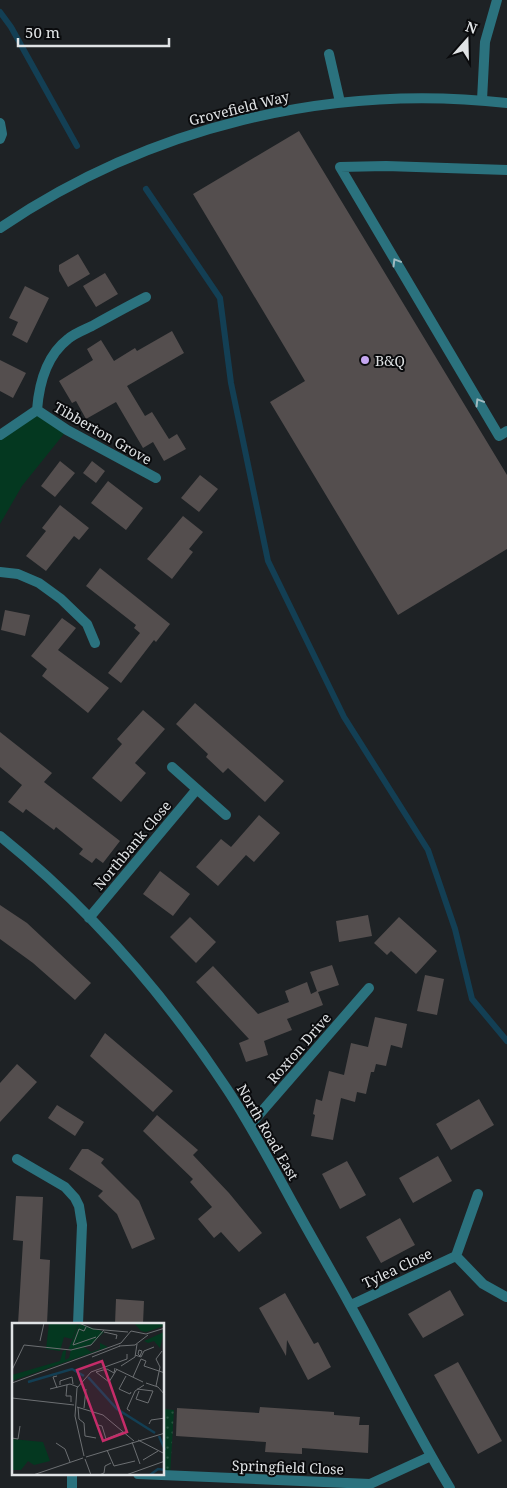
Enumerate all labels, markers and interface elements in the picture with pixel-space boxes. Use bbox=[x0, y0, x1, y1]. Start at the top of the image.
scale bar bbox=[18, 15, 169, 47]
north arrow bbox=[442, 15, 492, 65]
text: N bbox=[463, 16, 480, 38]
text: 50 m bbox=[25, 22, 60, 42]
street label: Grovefield Way bbox=[187, 86, 291, 130]
one-way arrow bbox=[393, 258, 403, 267]
place label: B&Q bbox=[375, 351, 405, 370]
marker: B&Q bbox=[359, 354, 371, 366]
street label: Tibberton Grove bbox=[50, 397, 156, 469]
one-way arrow bbox=[475, 398, 485, 407]
street label: Northbank Close bbox=[89, 796, 175, 894]
street label: Roxton Drive bbox=[263, 1009, 335, 1087]
street label: North Road East bbox=[233, 1080, 303, 1184]
street label: Tylea Close bbox=[359, 1244, 435, 1292]
inset map bbox=[12, 1323, 165, 1476]
street label: Springfield Close bbox=[232, 1456, 344, 1478]

